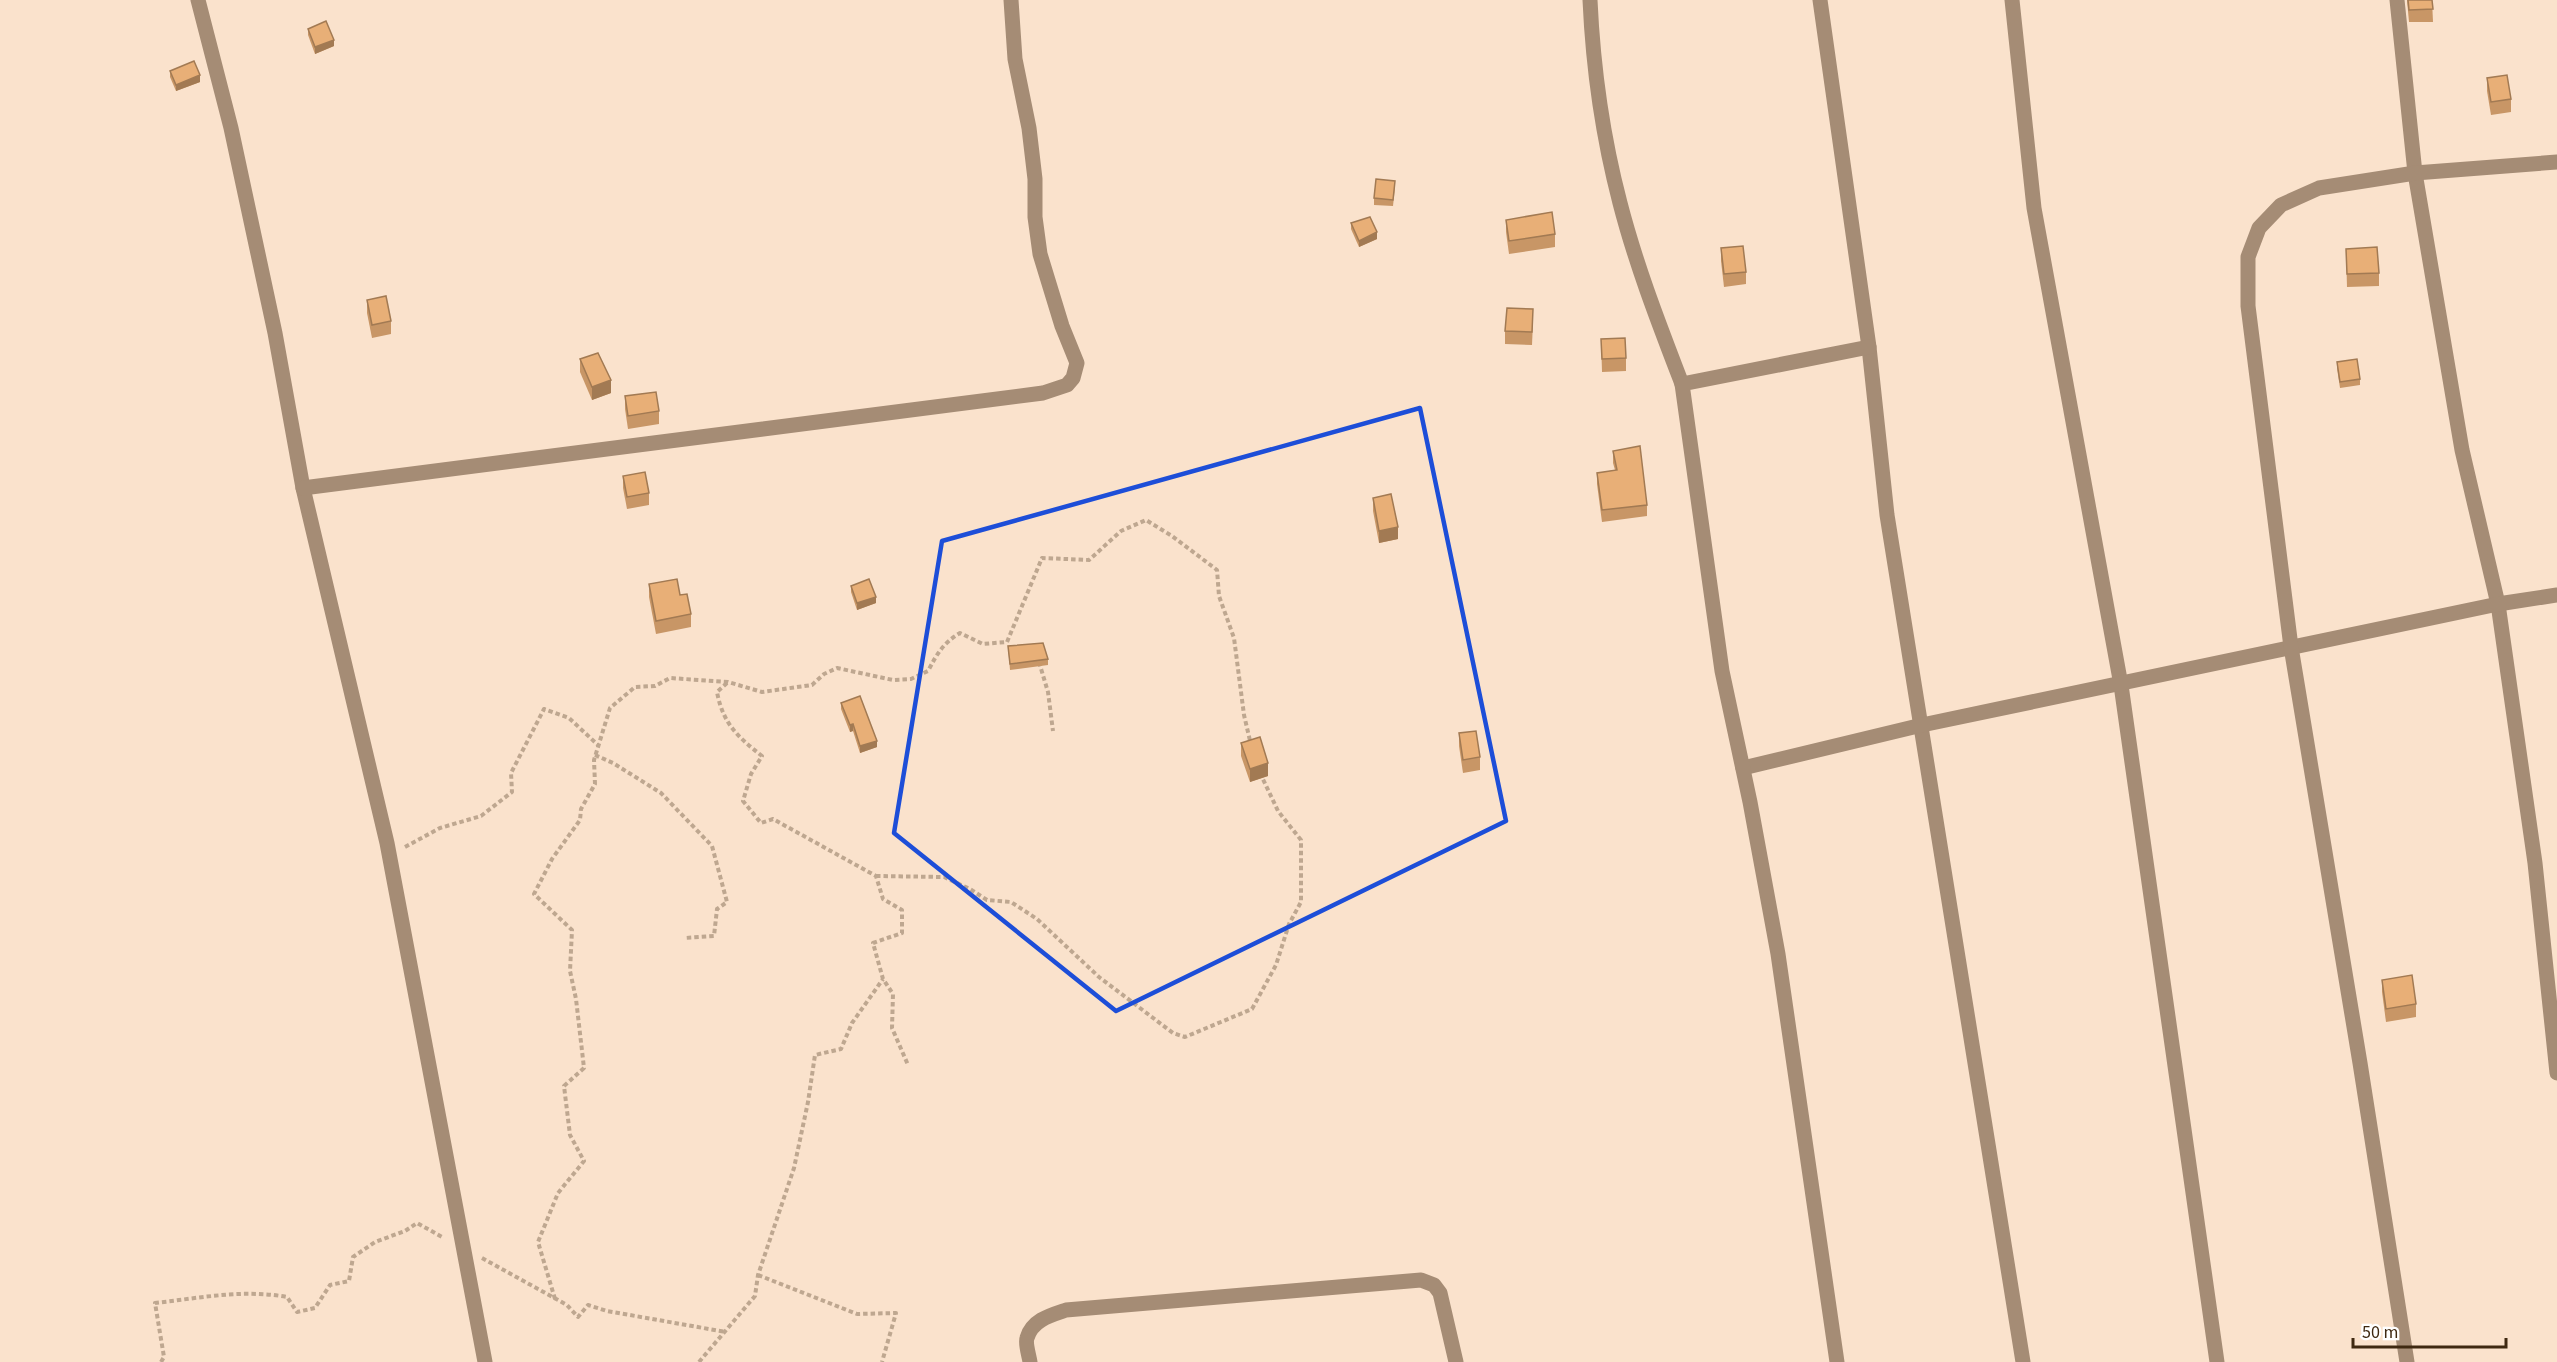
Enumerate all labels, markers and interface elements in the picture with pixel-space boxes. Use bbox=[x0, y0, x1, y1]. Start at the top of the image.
scale bar bbox=[2353, 1311, 2506, 1349]
text: 50 m bbox=[2362, 1320, 2398, 1345]

